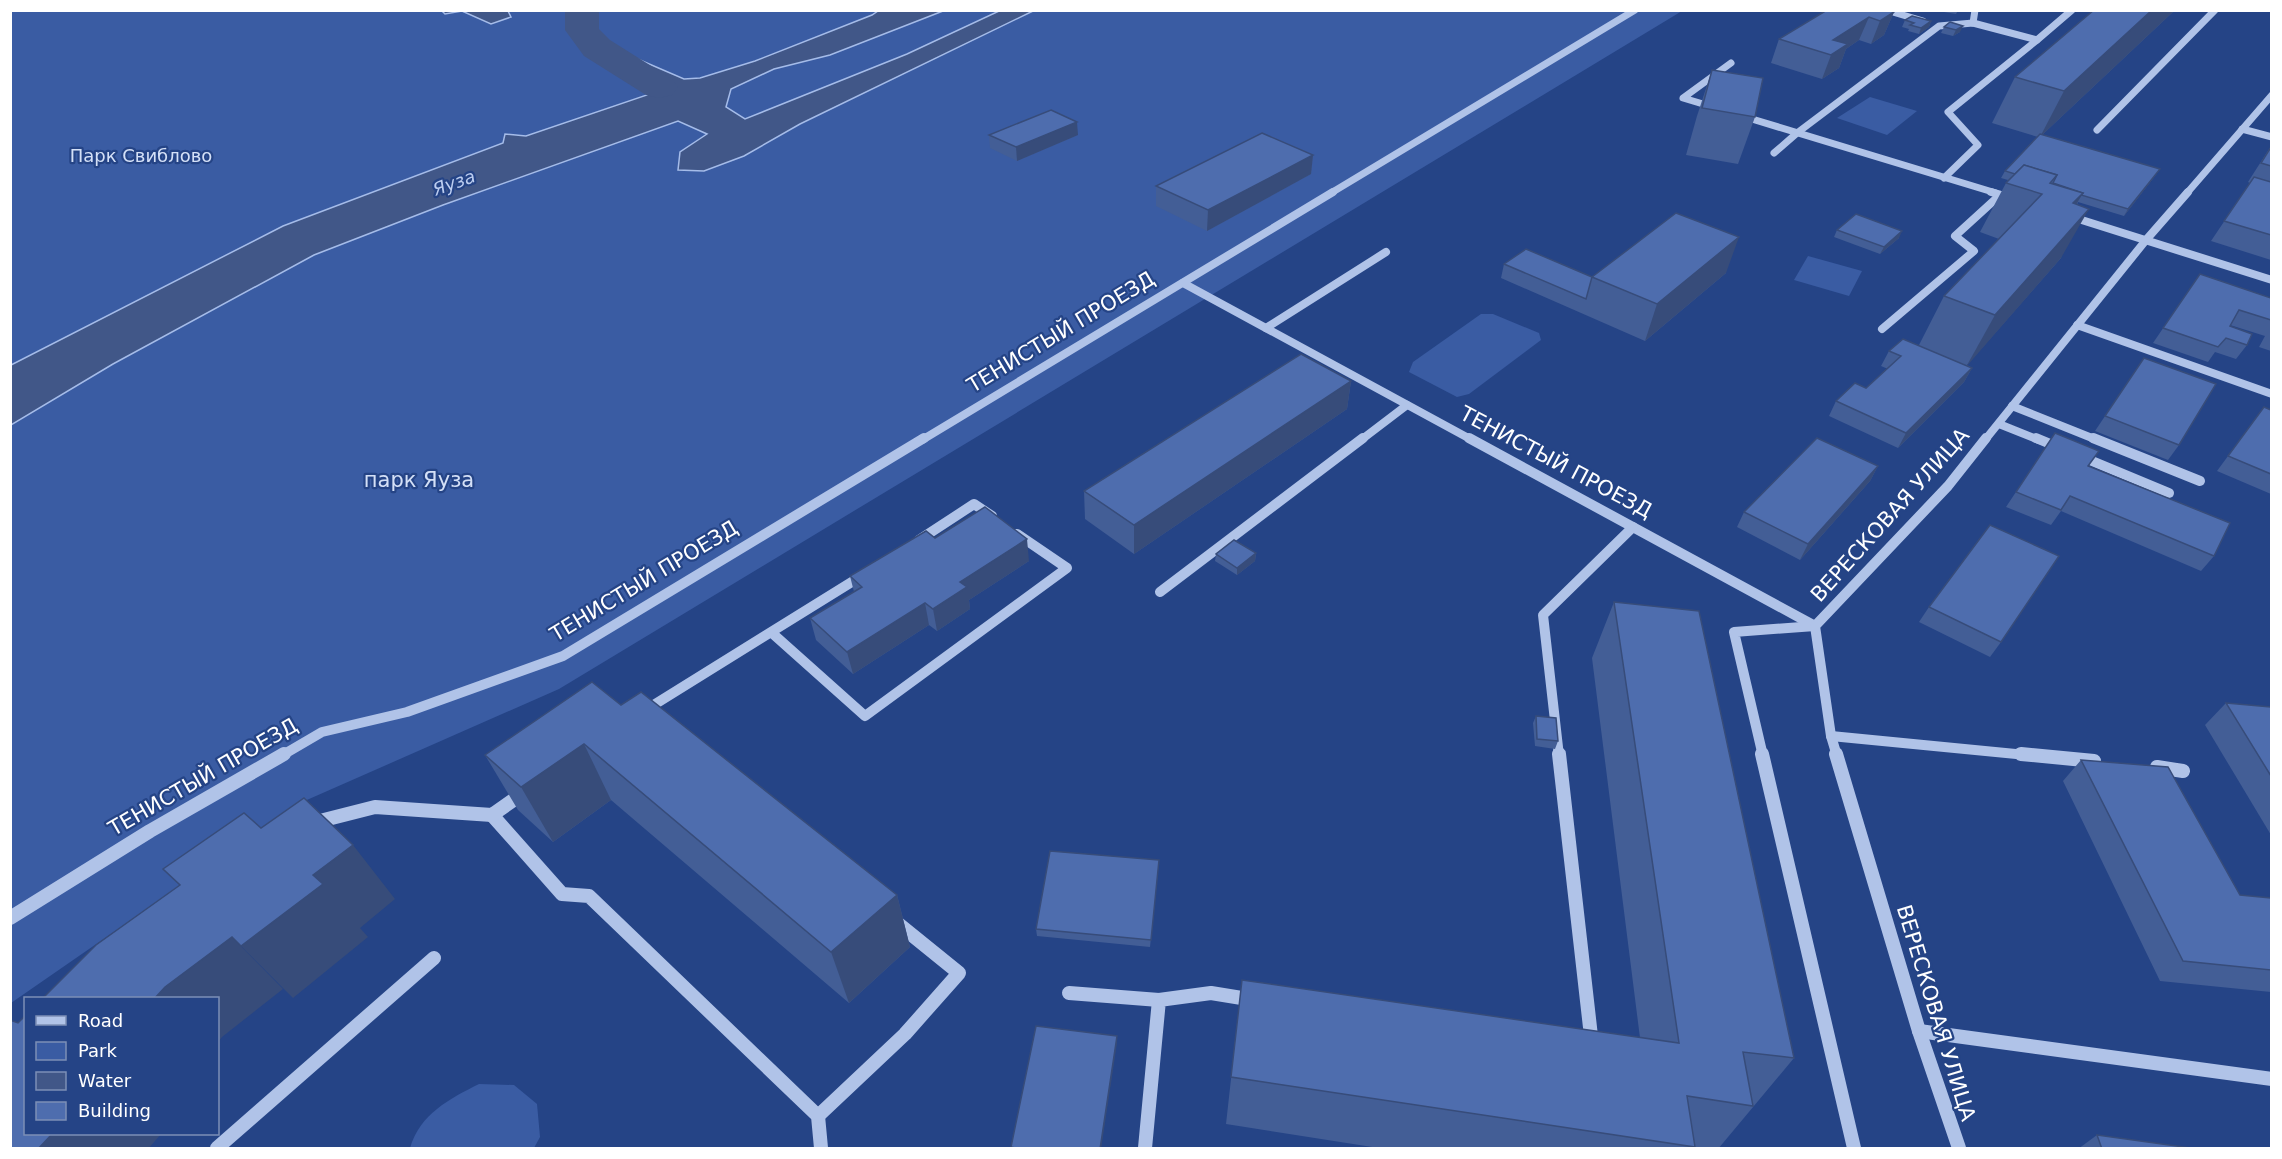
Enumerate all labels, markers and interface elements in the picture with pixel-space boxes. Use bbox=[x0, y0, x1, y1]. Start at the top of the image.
park label: Парк Свиблово bbox=[70, 145, 212, 166]
water label: Яуза bbox=[429, 165, 478, 200]
street label: ТЕНИСТЫЙ ПРОЕЗД bbox=[962, 266, 1159, 398]
street label: ТЕНИСТЫЙ ПРОЕЗД bbox=[1455, 400, 1657, 523]
street label: ВЕРЕСКОВАЯ УЛИЦА bbox=[1806, 423, 1975, 607]
park label: парк Яуза bbox=[364, 468, 474, 492]
street label: ТЕНИСТЫЙ ПРОЕЗД bbox=[545, 515, 742, 647]
street label: ТЕНИСТЫЙ ПРОЕЗД bbox=[103, 712, 302, 841]
street label: ВЕРЕСКОВАЯ УЛИЦА bbox=[1892, 902, 1981, 1125]
legend bbox=[24, 997, 219, 1135]
text: Road bbox=[78, 1010, 123, 1031]
text: Park bbox=[78, 1040, 117, 1061]
text: Water bbox=[78, 1070, 132, 1091]
text: Building bbox=[78, 1100, 151, 1121]

